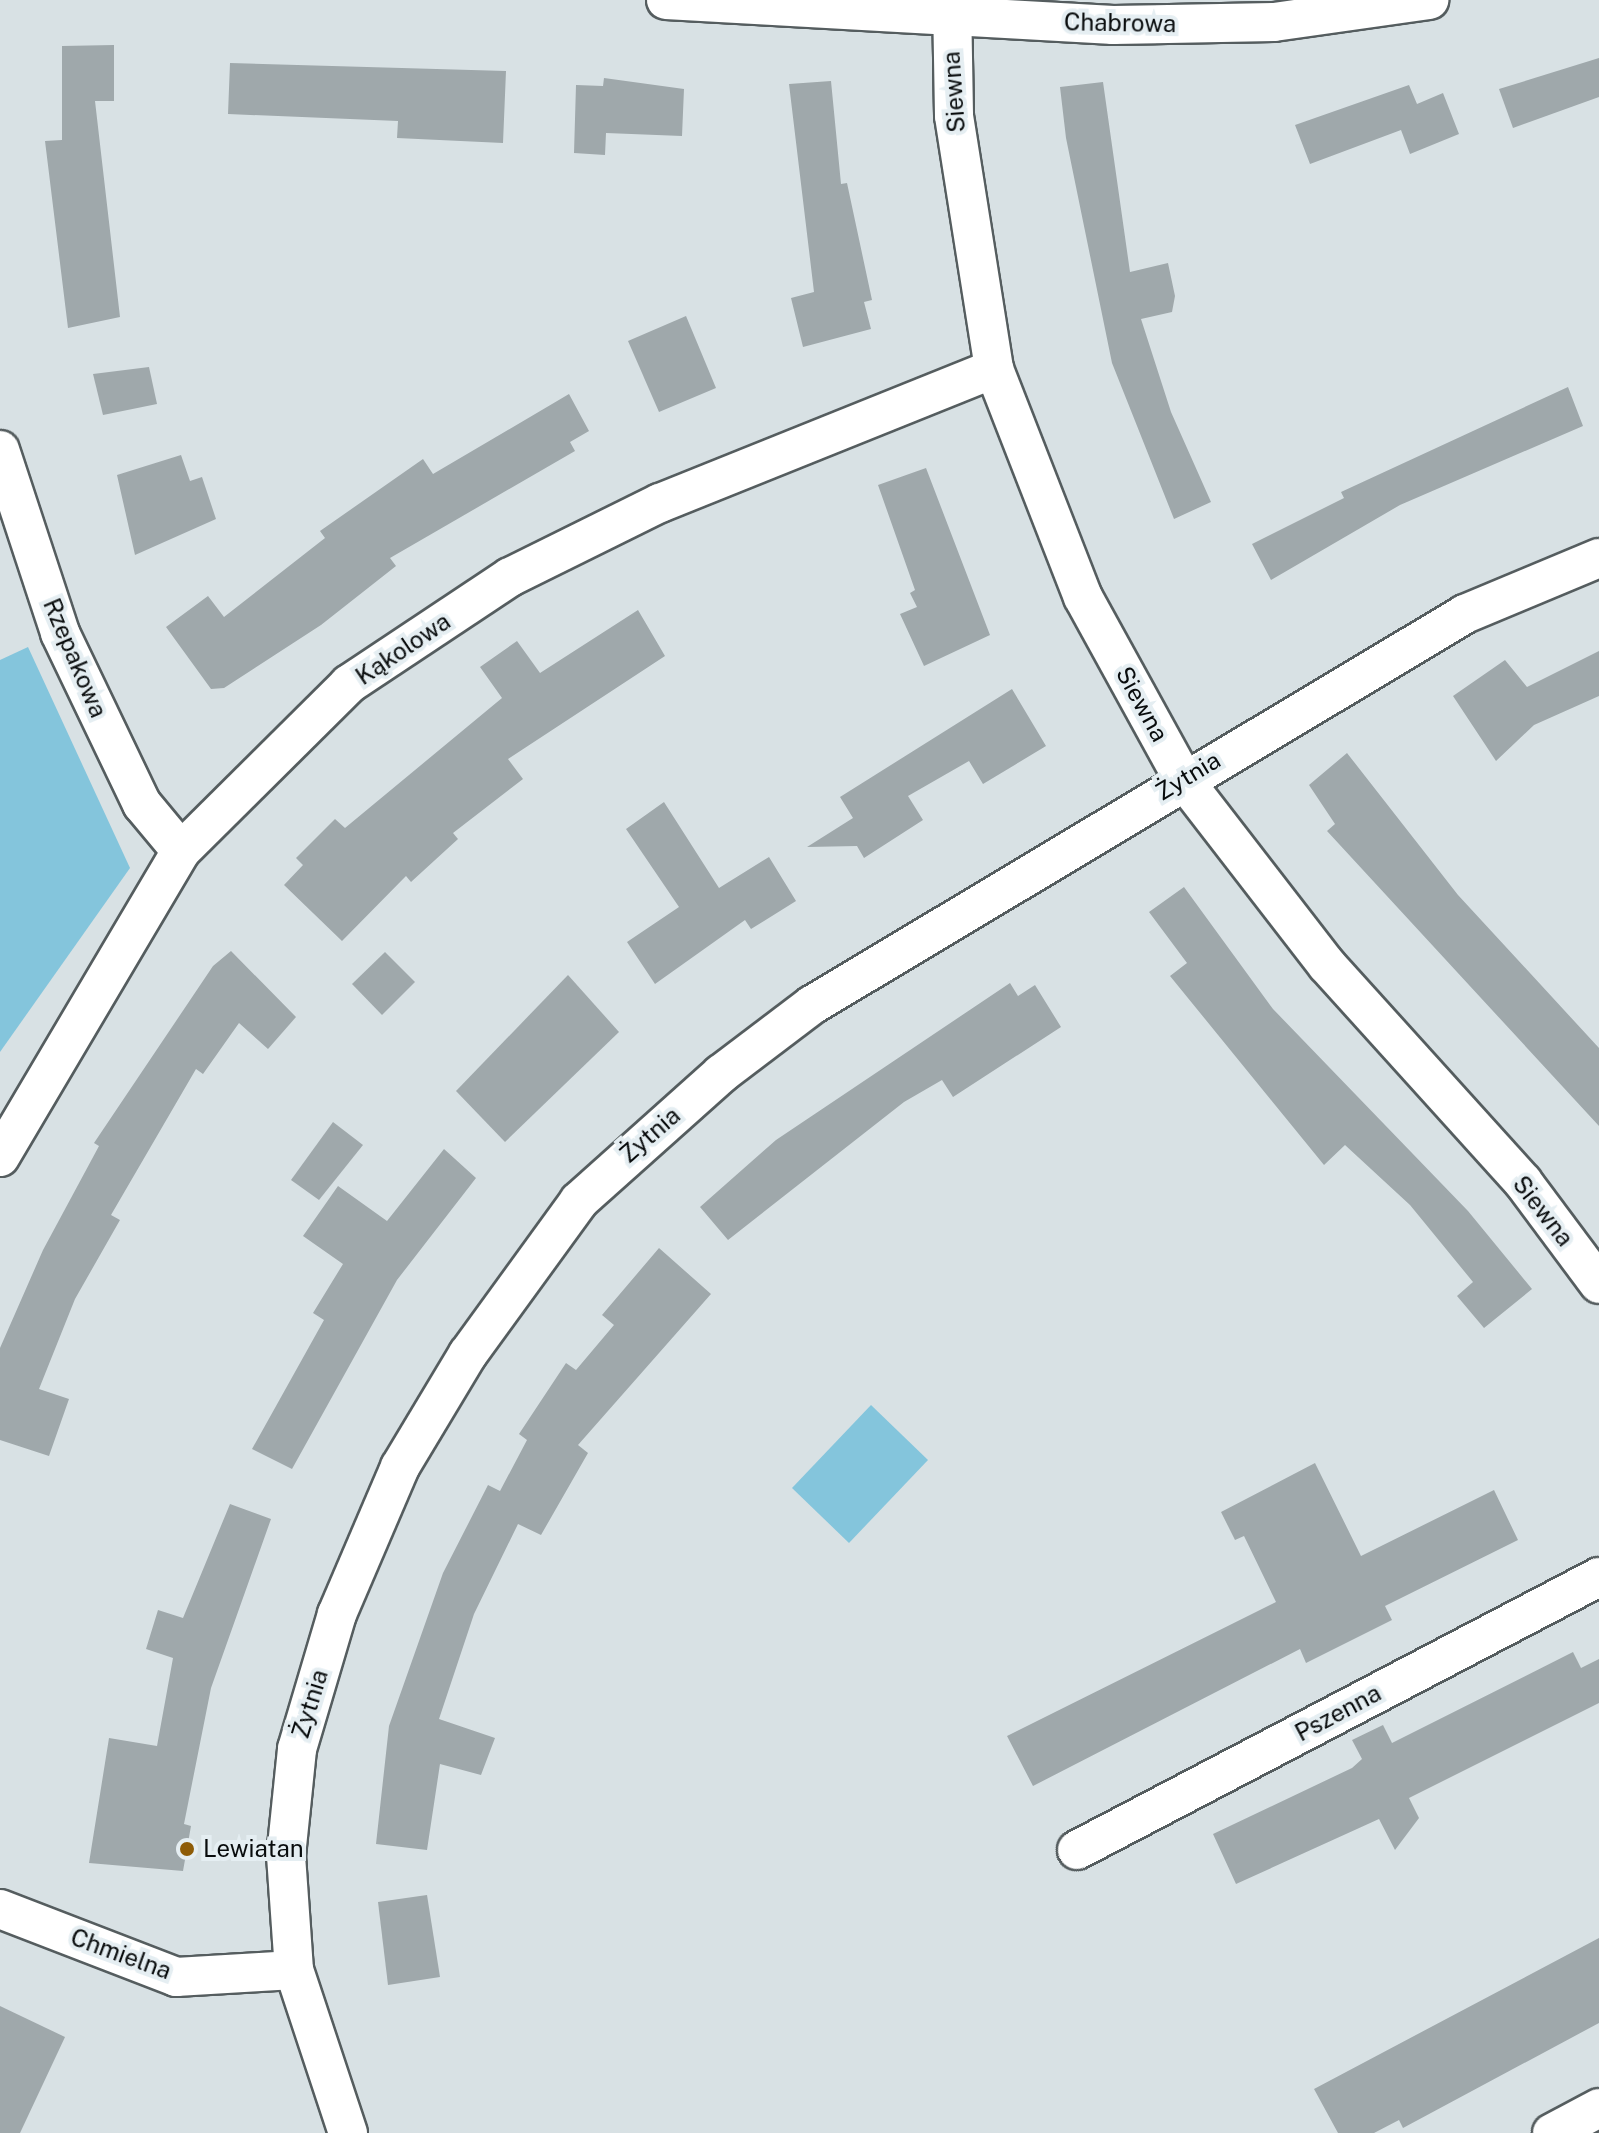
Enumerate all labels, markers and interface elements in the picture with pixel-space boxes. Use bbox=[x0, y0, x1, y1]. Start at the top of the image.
street label: Chabrowa bbox=[1064, 8, 1176, 38]
street label: Siewna bbox=[937, 50, 971, 134]
street label: Rzepakowa bbox=[37, 594, 113, 722]
street label: Kąkolowa bbox=[350, 607, 456, 691]
street label: Siewna bbox=[1110, 661, 1174, 747]
street label: Żytnia bbox=[1150, 746, 1226, 806]
street label: Żytnia bbox=[614, 1101, 686, 1169]
street label: Siewna bbox=[1507, 1170, 1579, 1252]
street label: Żytnia bbox=[286, 1666, 334, 1742]
street label: Pszenna bbox=[1290, 1678, 1386, 1748]
place label: Lewiatan bbox=[203, 1835, 304, 1863]
marker: Lewiatan bbox=[178, 1840, 196, 1858]
street label: Chmielna bbox=[67, 1923, 175, 1985]

